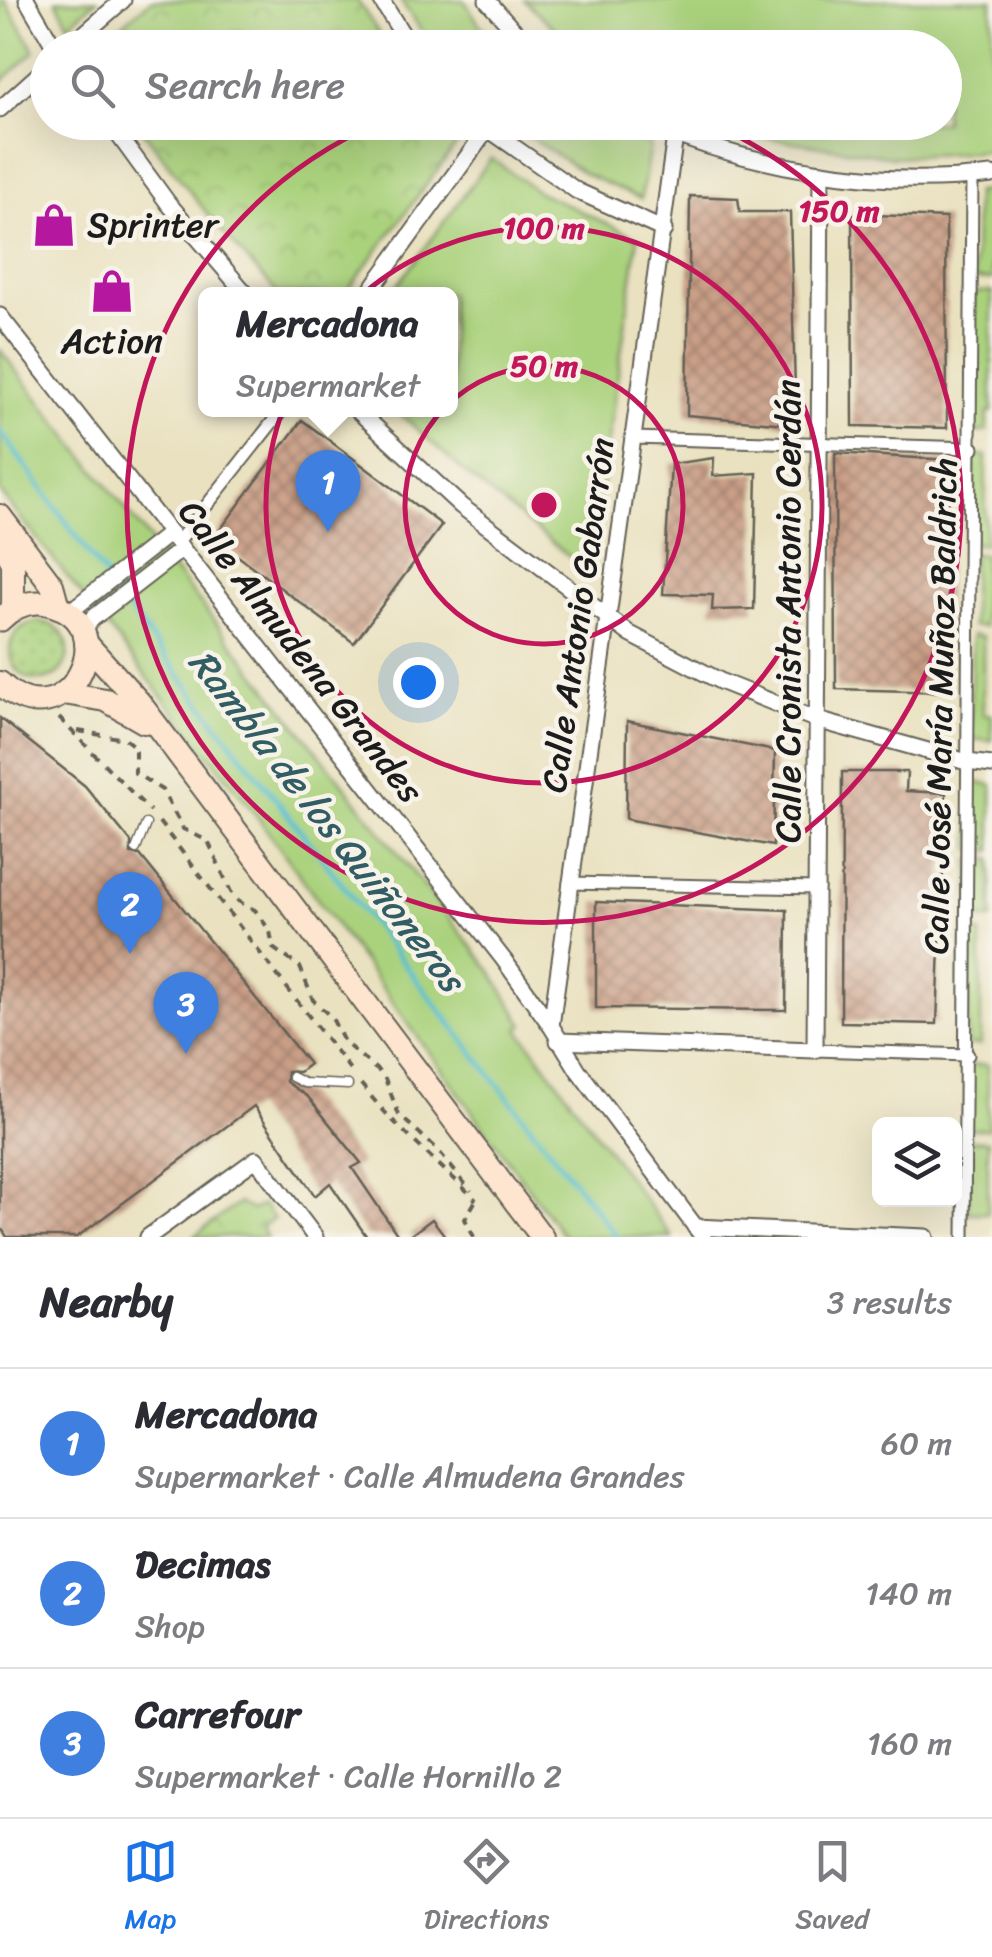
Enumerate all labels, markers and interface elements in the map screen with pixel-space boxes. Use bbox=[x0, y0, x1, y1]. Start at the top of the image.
search box bbox=[30, 30, 962, 140]
text: Search here bbox=[145, 52, 345, 119]
icon: search bbox=[65, 58, 120, 113]
text: 150 m bbox=[799, 184, 880, 238]
place label: Sprinter bbox=[87, 194, 221, 256]
shop icon: Sprinter bbox=[30, 201, 78, 249]
text: 100 m bbox=[503, 201, 585, 255]
shop icon: Action bbox=[88, 267, 136, 315]
popup bbox=[198, 287, 458, 417]
text: Mercadona bbox=[236, 290, 419, 357]
place label: Action bbox=[60, 310, 163, 372]
text: 50 m bbox=[510, 339, 578, 393]
text: Supermarket bbox=[236, 357, 420, 414]
street label: Calle Cronista Antonio Cerdán bbox=[757, 379, 819, 843]
street label: Calle Antonio Gabarrón bbox=[522, 434, 634, 796]
pin: 1 bbox=[296, 450, 360, 532]
street label: Calle José María Muñoz Baldrich bbox=[905, 457, 975, 955]
street label: Calle Almudena Grandes bbox=[162, 485, 441, 817]
centre of rings bbox=[526, 487, 562, 523]
water label: Rambla de los Quiñoneros bbox=[171, 634, 485, 1010]
your location bbox=[393, 657, 444, 708]
pin: 2 bbox=[98, 872, 162, 954]
pin: 3 bbox=[154, 972, 218, 1054]
map controls bbox=[872, 1117, 962, 1207]
button: layers bbox=[872, 1117, 962, 1207]
text: Nearby bbox=[40, 1265, 173, 1339]
text: 3 results bbox=[827, 1274, 952, 1331]
text: Mercadona bbox=[135, 1381, 318, 1448]
text: 1 bbox=[66, 1415, 79, 1472]
text: 60 m bbox=[881, 1415, 952, 1472]
text: Supermarket · Calle Almudena Grandes bbox=[135, 1448, 684, 1505]
text: Decimas bbox=[135, 1531, 271, 1598]
text: 2 bbox=[63, 1565, 82, 1622]
text: 140 m bbox=[865, 1565, 952, 1622]
text: Shop bbox=[135, 1598, 205, 1655]
text: Carrefour bbox=[135, 1681, 300, 1748]
text: 3 bbox=[64, 1715, 81, 1772]
text: 160 m bbox=[867, 1715, 952, 1772]
text: Supermarket · Calle Hornillo 2 bbox=[135, 1748, 562, 1805]
tab: Map bbox=[123, 1834, 178, 1943]
tab: Directions bbox=[424, 1834, 549, 1943]
tab: Saved bbox=[795, 1834, 869, 1943]

